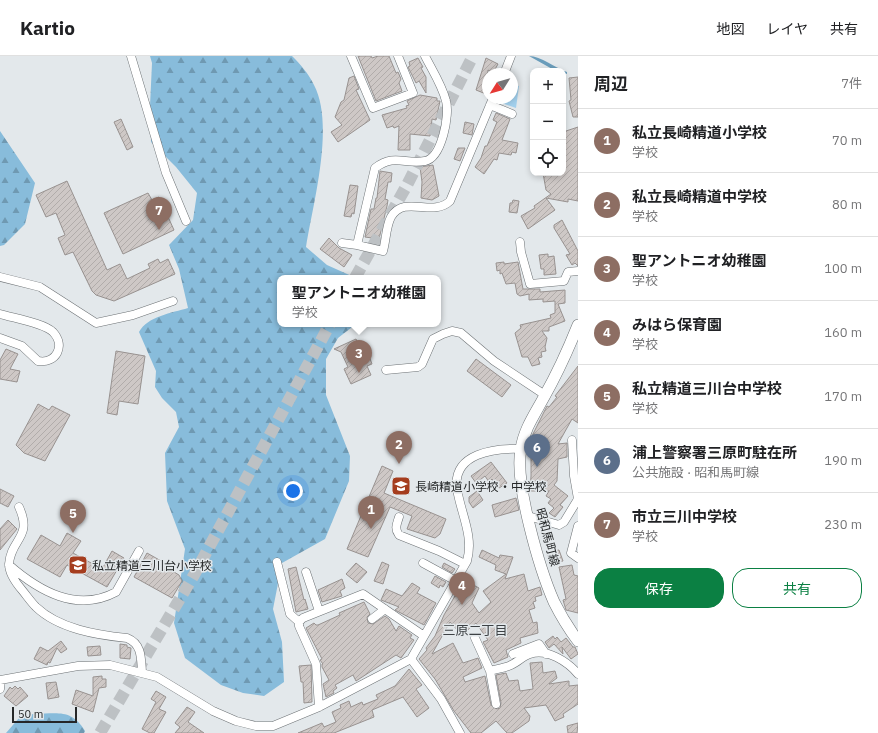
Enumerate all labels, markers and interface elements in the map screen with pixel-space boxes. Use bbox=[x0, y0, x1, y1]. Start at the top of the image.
text: Kartio bbox=[20, 16, 75, 40]
text: 地図 bbox=[716, 20, 744, 38]
text: レイヤ bbox=[766, 20, 808, 38]
text: 共有 bbox=[830, 20, 858, 38]
north arrow bbox=[482, 68, 518, 104]
map controls bbox=[530, 68, 566, 176]
button: + bbox=[530, 68, 566, 104]
text: 周辺 bbox=[594, 73, 628, 95]
text: 7件 bbox=[841, 75, 862, 92]
button: − bbox=[530, 104, 566, 140]
text: 私立長崎精道小学校 bbox=[632, 123, 767, 142]
text: 1 bbox=[603, 132, 611, 149]
text: 70 m bbox=[832, 132, 862, 149]
button: locate bbox=[530, 140, 566, 176]
text: 学校 bbox=[632, 144, 658, 161]
text: 私立長崎精道中学校 bbox=[632, 187, 767, 206]
text: 2 bbox=[603, 196, 611, 213]
text: 80 m bbox=[832, 196, 862, 213]
pin: 7 bbox=[146, 197, 172, 230]
text: 学校 bbox=[632, 208, 658, 225]
text: 聖アントニオ幼稚園 bbox=[632, 251, 766, 270]
text: 3 bbox=[603, 260, 611, 277]
text: 100 m bbox=[824, 260, 862, 277]
text: 学校 bbox=[632, 272, 658, 289]
popup bbox=[277, 275, 441, 327]
text: 聖アントニオ幼稚園 bbox=[292, 283, 426, 302]
text: 学校 bbox=[292, 304, 318, 321]
text: みはら保育園 bbox=[632, 315, 722, 334]
text: 4 bbox=[603, 324, 611, 341]
text: 160 m bbox=[824, 324, 862, 341]
text: 学校 bbox=[632, 336, 658, 353]
pin: 3 bbox=[346, 340, 372, 373]
text: 私立精道三川台中学校 bbox=[632, 379, 782, 398]
text: 5 bbox=[603, 388, 611, 405]
text: 170 m bbox=[824, 388, 862, 405]
text: 学校 bbox=[632, 400, 658, 417]
pin: 2 bbox=[386, 431, 412, 464]
pin: 6 bbox=[524, 434, 550, 467]
text: 浦上警察署三原町駐在所 bbox=[632, 443, 797, 462]
text: 6 bbox=[603, 452, 611, 469]
text: 190 m bbox=[824, 452, 862, 469]
text: 公共施設 · 昭和馬町線 bbox=[632, 464, 759, 481]
school or university icon: 長崎精道小学校・中学校 bbox=[390, 475, 412, 497]
place label: 長崎精道小学校・中学校 bbox=[415, 479, 547, 494]
your location bbox=[283, 481, 303, 501]
pin: 1 bbox=[358, 496, 384, 529]
pin: 5 bbox=[60, 500, 86, 533]
street label: 昭和馬町線 bbox=[533, 506, 563, 568]
text: 市立三川中学校 bbox=[632, 507, 737, 526]
text: 7 bbox=[603, 516, 611, 533]
text: 230 m bbox=[824, 516, 862, 533]
text: 学校 bbox=[632, 528, 658, 545]
school or university icon: 私立精道三川台小学校 bbox=[67, 554, 89, 576]
place label: 私立精道三川台小学校 bbox=[92, 558, 212, 573]
button: 保存 bbox=[594, 568, 724, 608]
button: 共有 bbox=[732, 568, 862, 608]
pin: 4 bbox=[449, 572, 475, 605]
district label: 三原二丁目 bbox=[442, 622, 508, 639]
scale bar bbox=[12, 705, 77, 724]
text: 50 m bbox=[18, 707, 43, 721]

